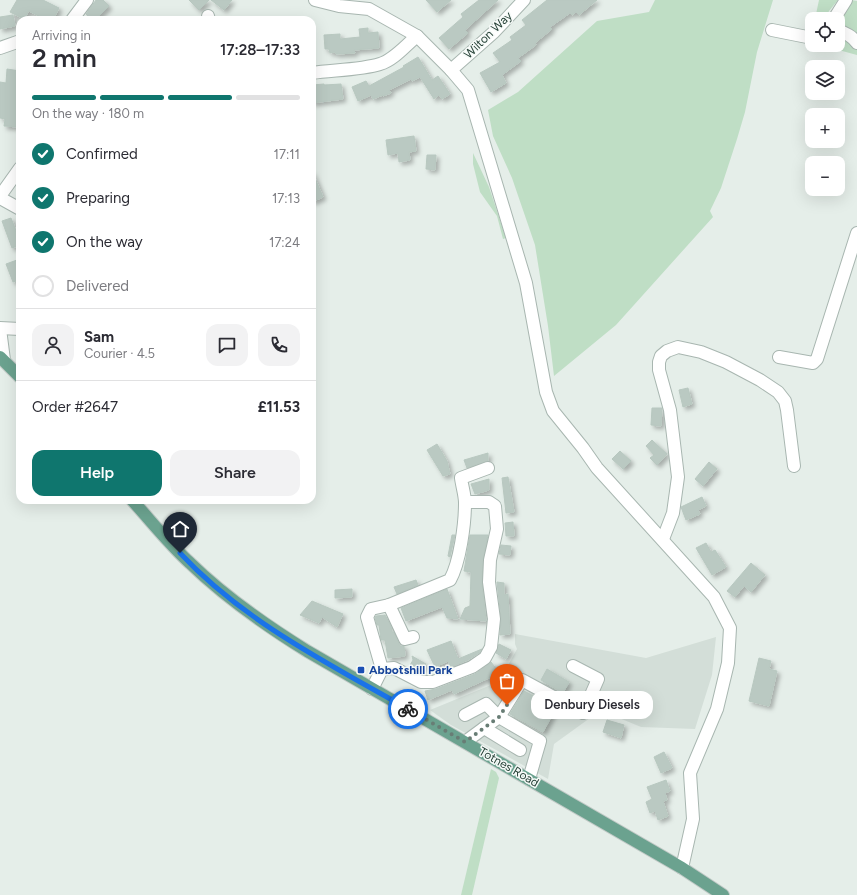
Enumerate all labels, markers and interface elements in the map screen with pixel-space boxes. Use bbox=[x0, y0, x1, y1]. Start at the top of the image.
street label: Wilton Way bbox=[461, 8, 515, 61]
map controls bbox=[805, 12, 845, 196]
button: locate bbox=[805, 12, 845, 52]
text: Arriving in bbox=[32, 28, 91, 43]
text: 17:28–17:33 bbox=[220, 41, 300, 59]
text: 2 min bbox=[32, 42, 97, 74]
button: layers bbox=[805, 60, 845, 100]
text: On the way · 180 m bbox=[32, 106, 144, 121]
button: + bbox=[805, 108, 845, 148]
icon: check bbox=[32, 143, 54, 165]
text: Confirmed bbox=[66, 145, 138, 163]
text: 17:11 bbox=[274, 147, 300, 162]
button: − bbox=[805, 156, 845, 196]
icon: check bbox=[32, 187, 54, 209]
text: Preparing bbox=[66, 189, 130, 207]
text: 17:13 bbox=[272, 191, 300, 206]
icon: check bbox=[32, 231, 54, 253]
text: On the way bbox=[66, 233, 143, 251]
text: 17:24 bbox=[269, 235, 300, 250]
text: Delivered bbox=[66, 277, 129, 295]
button: person bbox=[32, 324, 74, 366]
button: chat bbox=[206, 324, 248, 366]
button: phone bbox=[258, 324, 300, 366]
text: Sam bbox=[84, 328, 114, 346]
text: Courier · 4.5 bbox=[84, 346, 155, 361]
text: Order #2647 bbox=[32, 398, 118, 416]
text: £11.53 bbox=[258, 398, 300, 416]
button: Help bbox=[32, 450, 162, 496]
button: Share bbox=[170, 450, 300, 496]
pin bbox=[163, 512, 197, 553]
icon: home bbox=[169, 518, 191, 540]
place label: Abbotshill Park bbox=[369, 663, 453, 677]
pin bbox=[490, 664, 524, 705]
marker: Abbotshill Park bbox=[356, 665, 366, 675]
icon: bag bbox=[496, 670, 518, 692]
courier bbox=[388, 689, 428, 729]
callout: Denbury Diesels bbox=[531, 691, 653, 719]
text: Denbury Diesels bbox=[544, 697, 640, 712]
icon: bike bbox=[397, 698, 419, 720]
street label: Totnes Road bbox=[477, 744, 541, 790]

